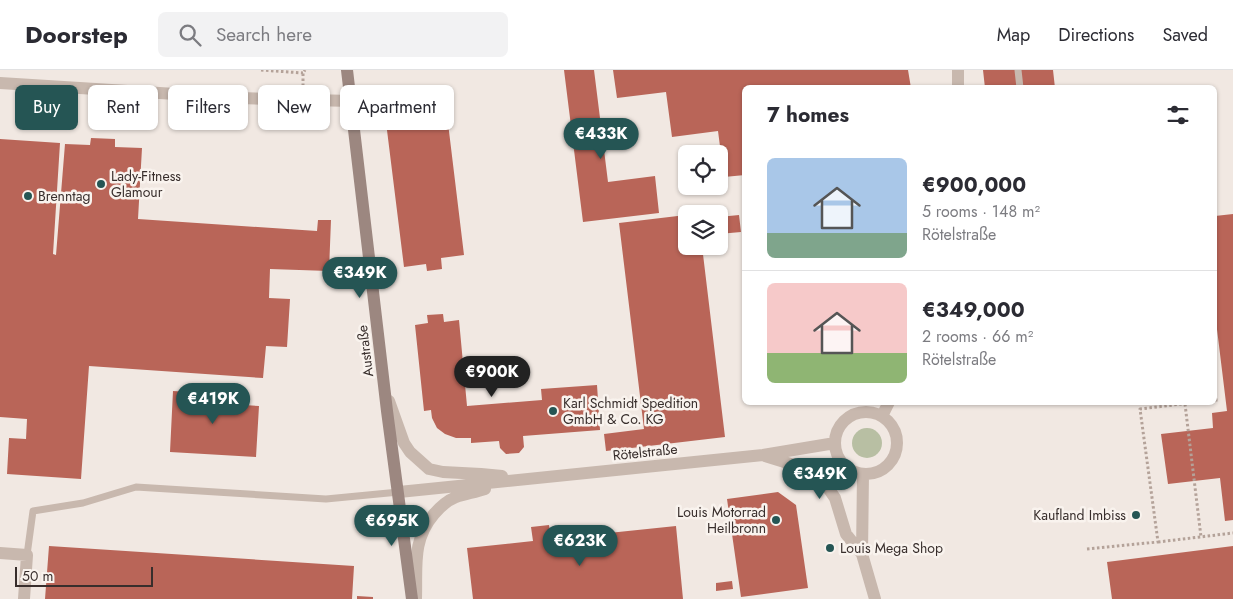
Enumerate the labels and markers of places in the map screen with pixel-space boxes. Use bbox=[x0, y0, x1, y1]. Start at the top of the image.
pin: €433K bbox=[566, 118, 636, 160]
place label: Lady-Fitness Glamour bbox=[111, 166, 181, 202]
marker: Lady-Fitness Glamour bbox=[95, 178, 107, 190]
place label: Brenntag bbox=[38, 186, 90, 206]
marker: Brenntag bbox=[22, 190, 34, 202]
pin: €349K bbox=[325, 256, 395, 299]
pin: €900K bbox=[457, 356, 527, 398]
pin: €419K bbox=[178, 382, 248, 425]
place label: Karl Schmidt Spedition GmbH & Co. KG bbox=[563, 393, 698, 429]
marker: Karl Schmidt Spedition GmbH & Co. KG bbox=[547, 405, 559, 417]
pin: €349K bbox=[785, 458, 855, 500]
place label: Louis Motorrad Heilbronn bbox=[677, 502, 766, 538]
pin: €695K bbox=[357, 504, 427, 547]
place label: Kaufland Imbiss bbox=[1033, 505, 1126, 525]
marker: Kaufland Imbiss bbox=[1130, 509, 1142, 521]
marker: Louis Motorrad Heilbronn bbox=[770, 514, 782, 526]
pin: €623K bbox=[545, 524, 615, 567]
place label: Louis Mega Shop bbox=[840, 538, 943, 558]
marker: Louis Mega Shop bbox=[824, 542, 836, 554]

